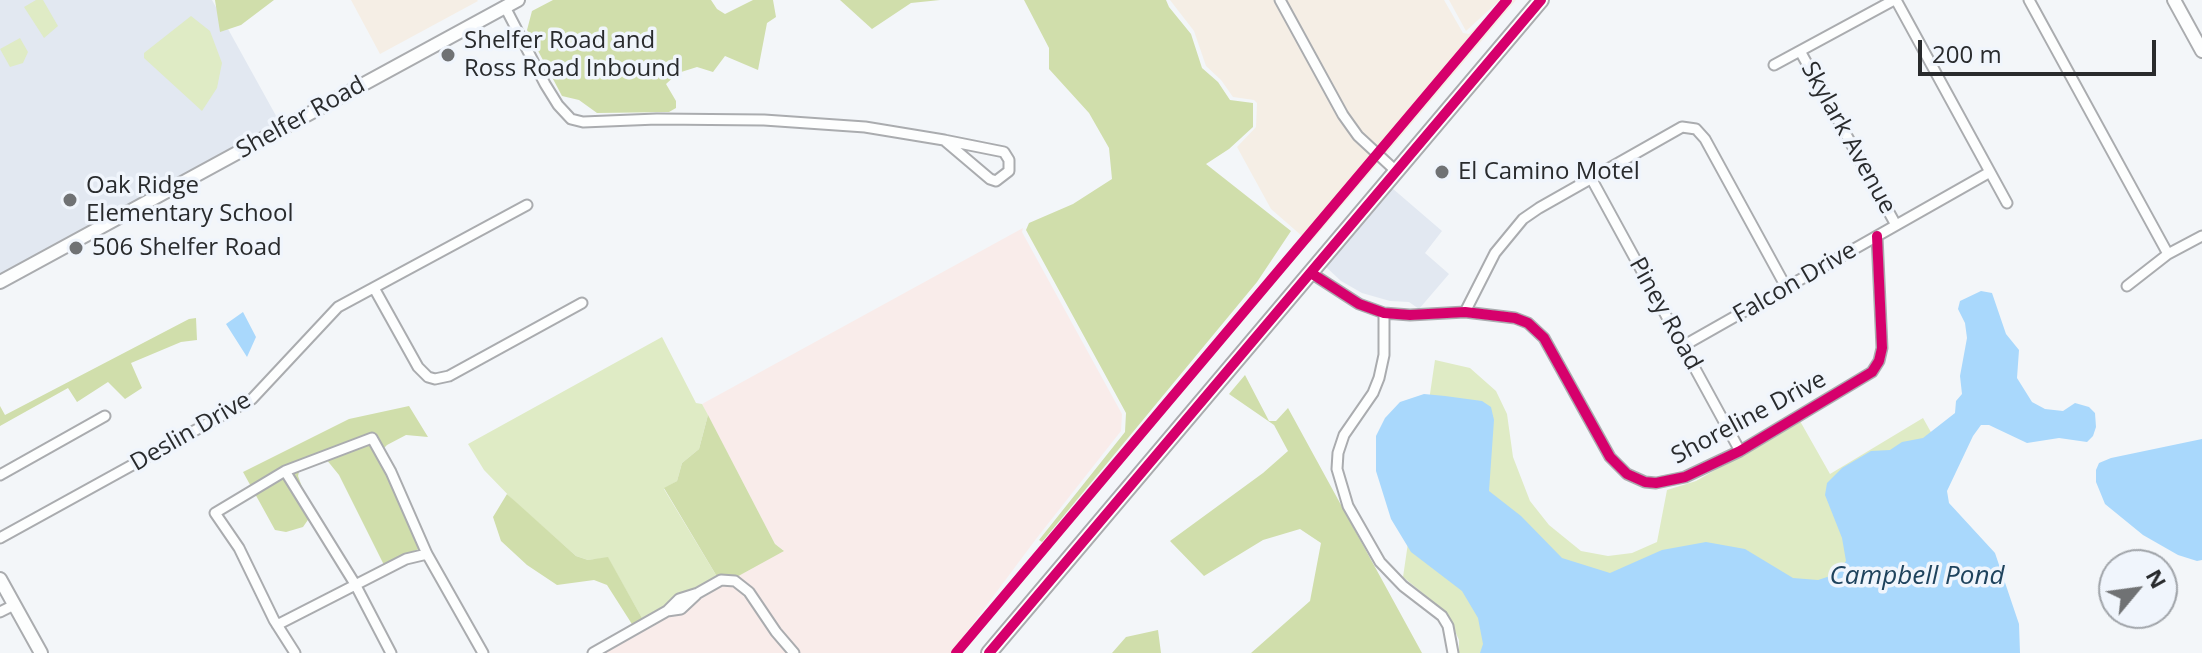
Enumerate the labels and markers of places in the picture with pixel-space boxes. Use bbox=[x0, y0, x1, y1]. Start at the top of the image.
place label: Shelfer Road and Ross Road Inbound bbox=[464, 27, 681, 83]
marker: Shelfer Road and Ross Road Inbound bbox=[439, 46, 457, 64]
place label: El Camino Motel bbox=[1458, 158, 1640, 186]
marker: El Camino Motel bbox=[1433, 163, 1451, 181]
place label: Oak Ridge Elementary School bbox=[86, 172, 294, 228]
marker: Oak Ridge Elementary School bbox=[61, 191, 79, 209]
place label: 506 Shelfer Road bbox=[92, 234, 282, 262]
marker: 506 Shelfer Road bbox=[67, 239, 85, 257]

